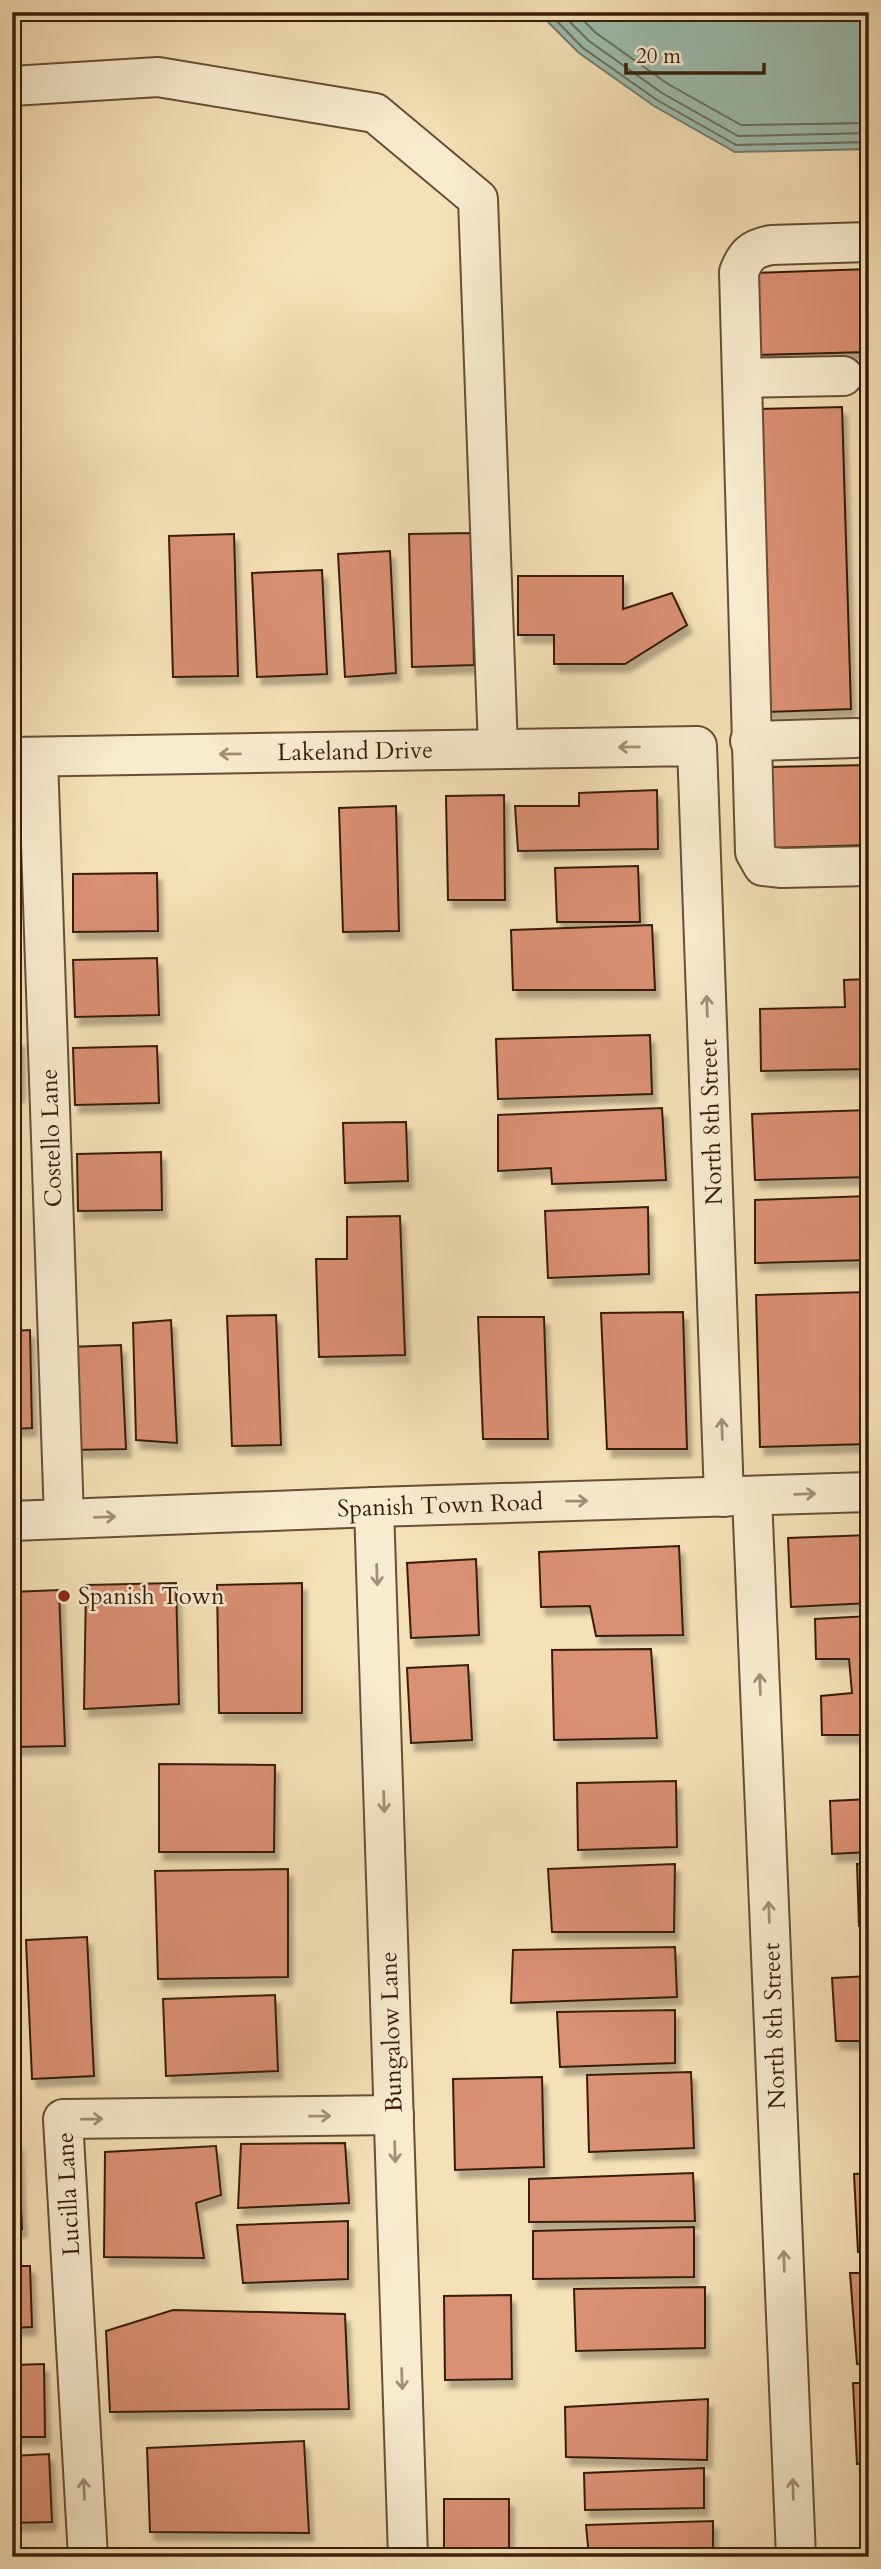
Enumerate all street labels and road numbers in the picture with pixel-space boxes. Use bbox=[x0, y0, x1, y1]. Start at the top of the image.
street label: Lakeland Drive bbox=[277, 734, 433, 769]
street label: North 8th Street bbox=[692, 1038, 731, 1206]
street label: Costello Lane bbox=[33, 1068, 70, 1208]
street label: Spanish Town Road bbox=[337, 1485, 544, 1526]
street label: North 8th Street bbox=[755, 1942, 794, 2110]
street label: Bungalow Lane bbox=[372, 1951, 411, 2113]
street label: Lucilla Lane bbox=[49, 2131, 88, 2257]

